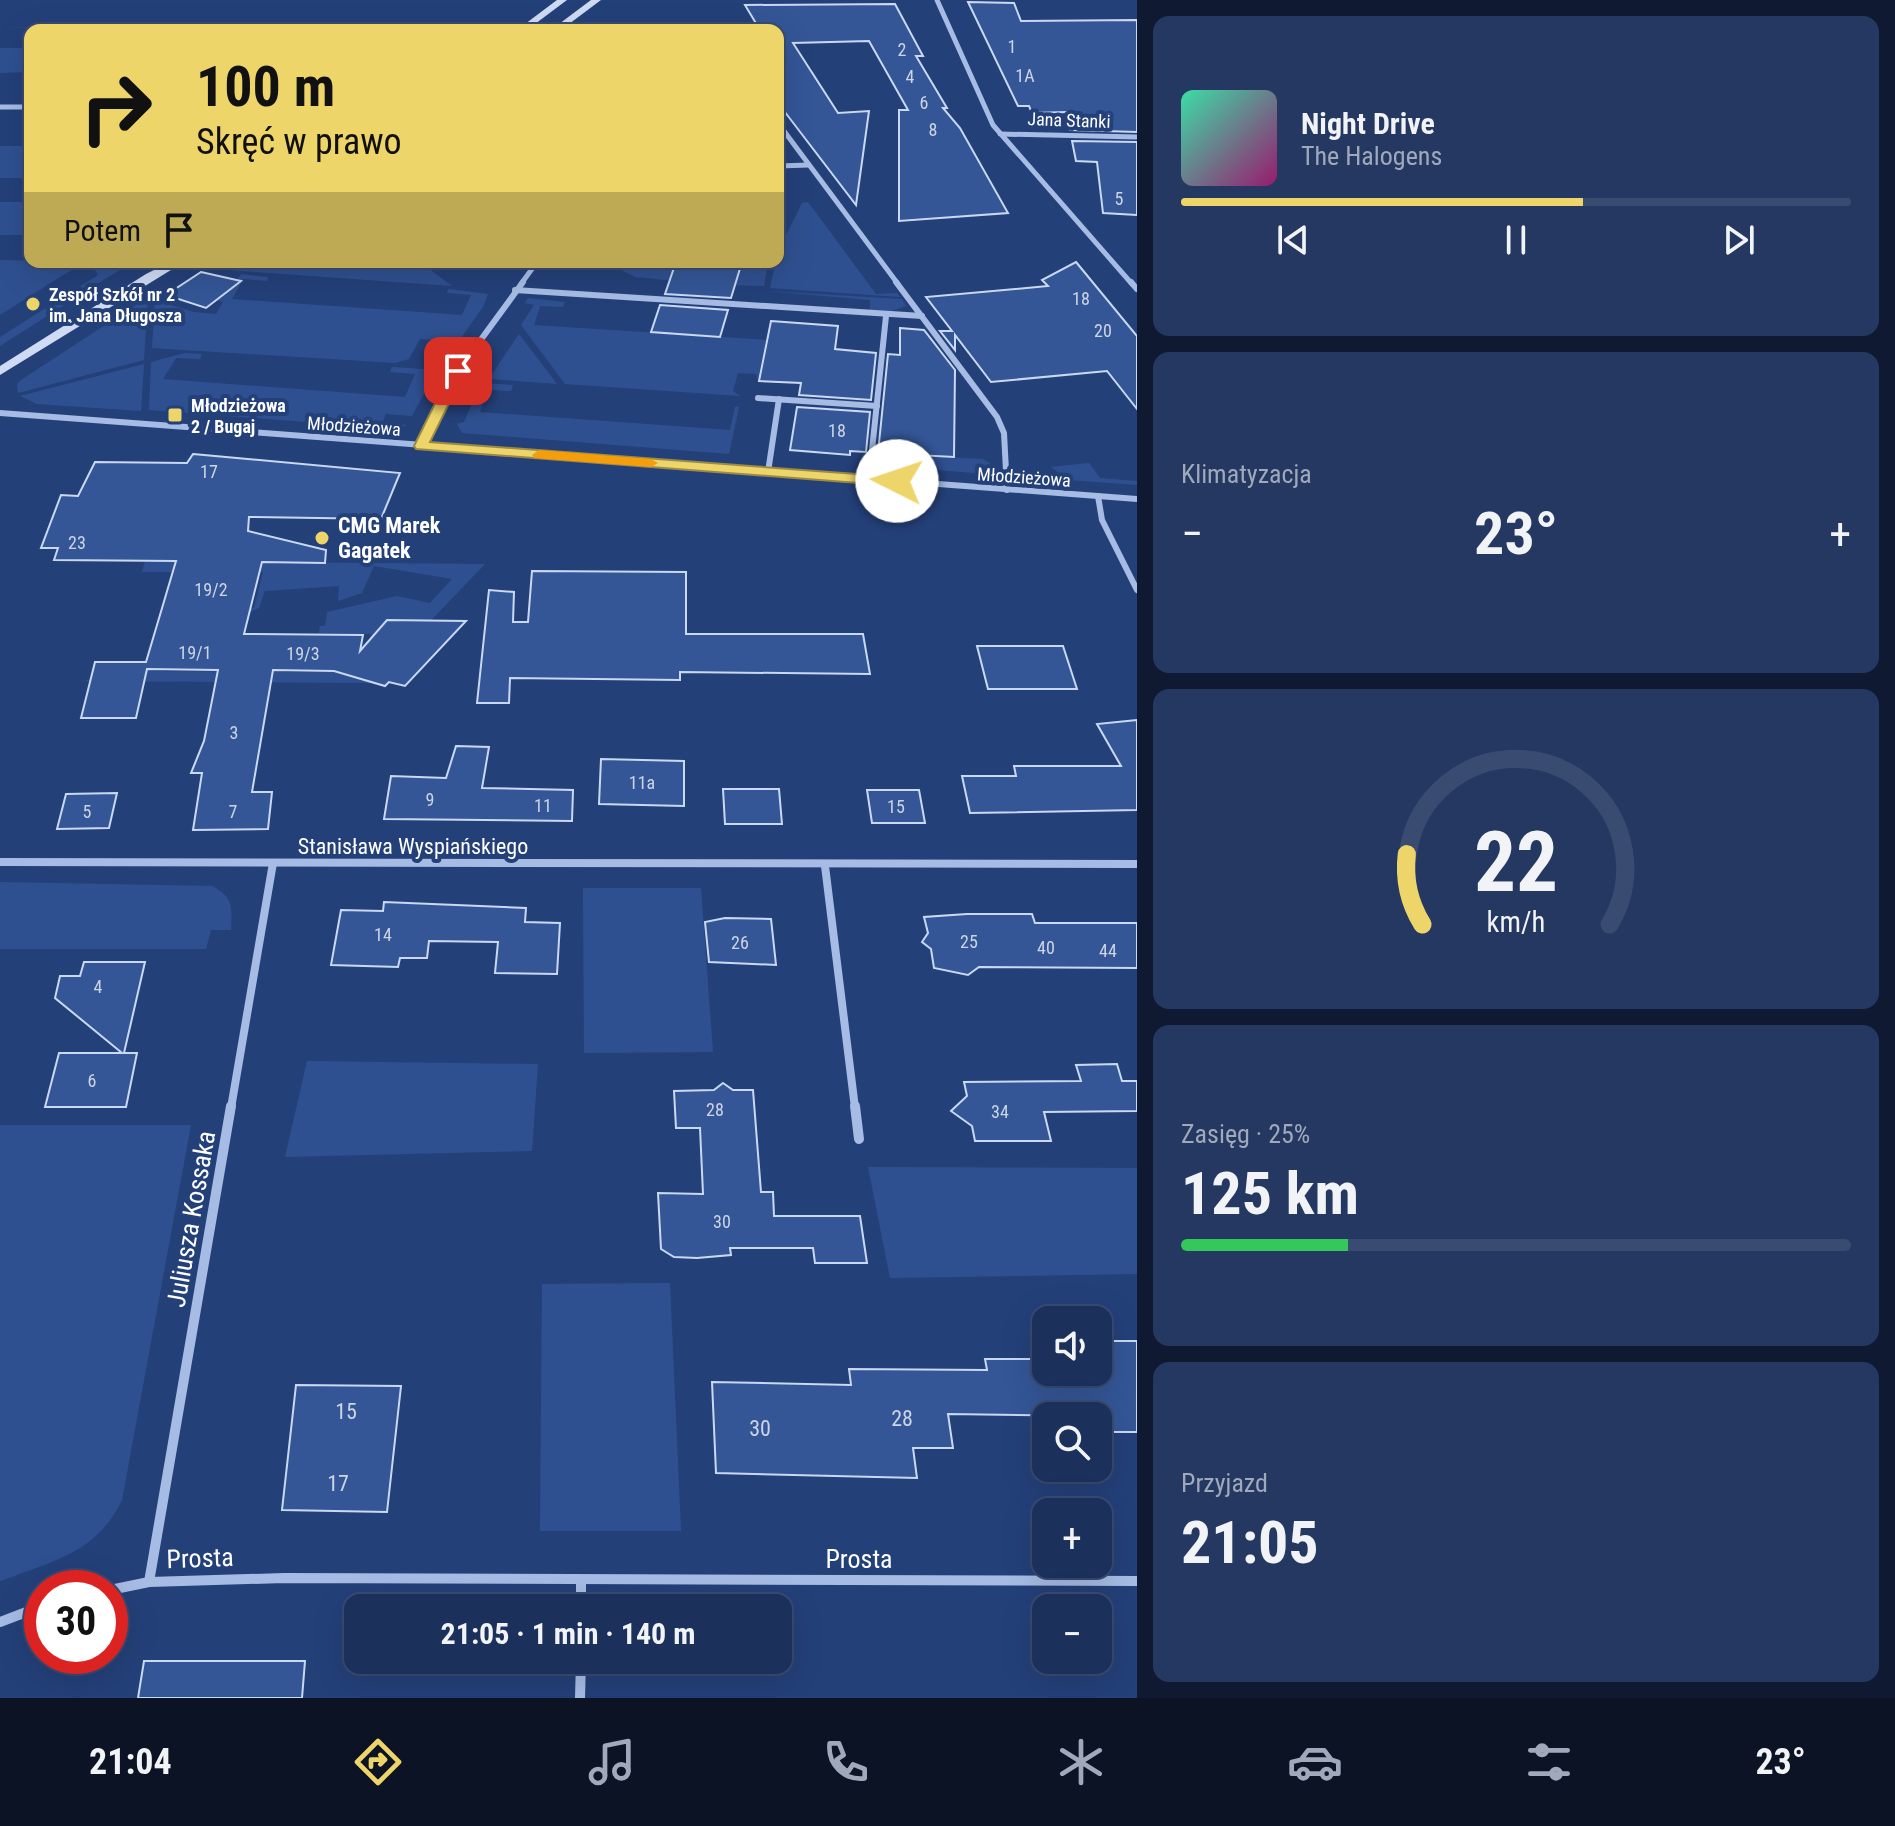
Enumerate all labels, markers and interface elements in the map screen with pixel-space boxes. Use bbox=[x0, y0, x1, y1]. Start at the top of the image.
house number: 1 bbox=[1008, 36, 1016, 57]
house number: 2 bbox=[898, 39, 907, 60]
text: 100 m bbox=[196, 54, 335, 120]
icon: right bbox=[64, 56, 168, 160]
house number: 1A bbox=[1015, 65, 1035, 86]
house number: 4 bbox=[906, 66, 915, 87]
house number: 6 bbox=[920, 92, 928, 113]
text: Night Drive bbox=[1301, 106, 1435, 141]
street label: Jana Stanki bbox=[1027, 108, 1111, 132]
house number: 8 bbox=[929, 119, 937, 140]
text: Skręć w prawo bbox=[196, 121, 402, 163]
text: The Halogens bbox=[1301, 141, 1442, 171]
house number: 5 bbox=[1115, 188, 1124, 209]
icon: arrive bbox=[157, 208, 201, 252]
text: Potem bbox=[64, 213, 141, 248]
icon: previous bbox=[1271, 218, 1315, 262]
icon: pause bbox=[1494, 218, 1538, 262]
icon: next bbox=[1717, 218, 1761, 262]
place label: Zespół Szkół nr 2 im. Jana Długosza bbox=[49, 284, 182, 326]
house number: 18 bbox=[1072, 288, 1090, 309]
marker: Zespół Szkół nr 2 im. Jana Długosza bbox=[24, 295, 42, 313]
house number: 20 bbox=[1094, 320, 1112, 341]
pin bbox=[424, 337, 492, 405]
icon: arrive bbox=[436, 349, 480, 393]
place label: Młodzieżowa 2 / Bugaj bbox=[191, 395, 286, 437]
marker: Młodzieżowa 2 / Bugaj bbox=[166, 406, 184, 424]
street label: Młodzieżowa bbox=[307, 412, 401, 440]
house number: 18 bbox=[828, 420, 846, 441]
position arrow bbox=[855, 439, 939, 523]
text: Klimatyzacja bbox=[1181, 459, 1312, 489]
house number: 17 bbox=[200, 461, 218, 482]
street label: Młodzieżowa bbox=[977, 463, 1071, 491]
text: 23° bbox=[1474, 498, 1558, 569]
text: − bbox=[1181, 508, 1203, 560]
text: + bbox=[1829, 508, 1851, 560]
place label: CMG Marek Gagatek bbox=[338, 513, 441, 563]
marker: CMG Marek Gagatek bbox=[313, 529, 331, 547]
house number: 23 bbox=[68, 532, 86, 553]
house number: 19/2 bbox=[194, 579, 228, 600]
house number: 19/1 bbox=[178, 642, 212, 663]
house number: 19/3 bbox=[286, 643, 320, 664]
house number: 3 bbox=[230, 722, 238, 743]
house number: 11a bbox=[629, 772, 655, 793]
house number: 9 bbox=[426, 789, 434, 810]
house number: 11 bbox=[534, 795, 552, 816]
house number: 15 bbox=[887, 796, 905, 817]
house number: 5 bbox=[83, 801, 92, 822]
house number: 7 bbox=[229, 801, 238, 822]
text: 22 bbox=[1474, 814, 1558, 911]
street label: Stanisława Wyspiańskiego bbox=[298, 834, 528, 859]
text: km/h bbox=[1487, 905, 1545, 939]
house number: 14 bbox=[374, 924, 392, 945]
house number: 25 bbox=[960, 931, 978, 952]
house number: 26 bbox=[731, 932, 749, 953]
house number: 40 bbox=[1037, 937, 1055, 958]
house number: 44 bbox=[1099, 940, 1117, 961]
house number: 4 bbox=[94, 976, 103, 997]
house number: 6 bbox=[88, 1070, 96, 1091]
house number: 28 bbox=[706, 1099, 724, 1120]
house number: 34 bbox=[991, 1101, 1009, 1122]
text: Zasięg · 25% bbox=[1181, 1119, 1310, 1149]
street label: Juliusza Kossaka bbox=[161, 1128, 221, 1310]
text: 125 km bbox=[1181, 1158, 1359, 1229]
house number: 30 bbox=[713, 1211, 731, 1232]
map controls bbox=[1032, 1306, 1112, 1674]
button: sound bbox=[1032, 1306, 1112, 1386]
house number: 15 bbox=[335, 1399, 357, 1424]
button: search bbox=[1032, 1402, 1112, 1482]
house number: 28 bbox=[891, 1406, 913, 1431]
house number: 30 bbox=[749, 1416, 771, 1441]
text: Przyjazd bbox=[1181, 1468, 1268, 1498]
house number: 17 bbox=[327, 1471, 349, 1496]
button: + bbox=[1032, 1498, 1112, 1578]
text: 21:05 bbox=[1181, 1507, 1319, 1578]
street label: Prosta bbox=[166, 1542, 234, 1574]
street label: Prosta bbox=[825, 1544, 893, 1574]
speed limit sign: 30 bbox=[24, 1570, 128, 1674]
button: − bbox=[1032, 1594, 1112, 1674]
text: 21:05 · 1 min · 140 m bbox=[441, 1616, 695, 1651]
icon: directions bbox=[350, 1734, 406, 1790]
icon: music bbox=[584, 1734, 640, 1790]
icon: phone bbox=[818, 1734, 874, 1790]
icon: climate bbox=[1053, 1734, 1109, 1790]
icon: car bbox=[1287, 1734, 1343, 1790]
icon: filters bbox=[1521, 1734, 1577, 1790]
text: 21:04 bbox=[89, 1741, 172, 1783]
text: 23° bbox=[1755, 1741, 1806, 1783]

